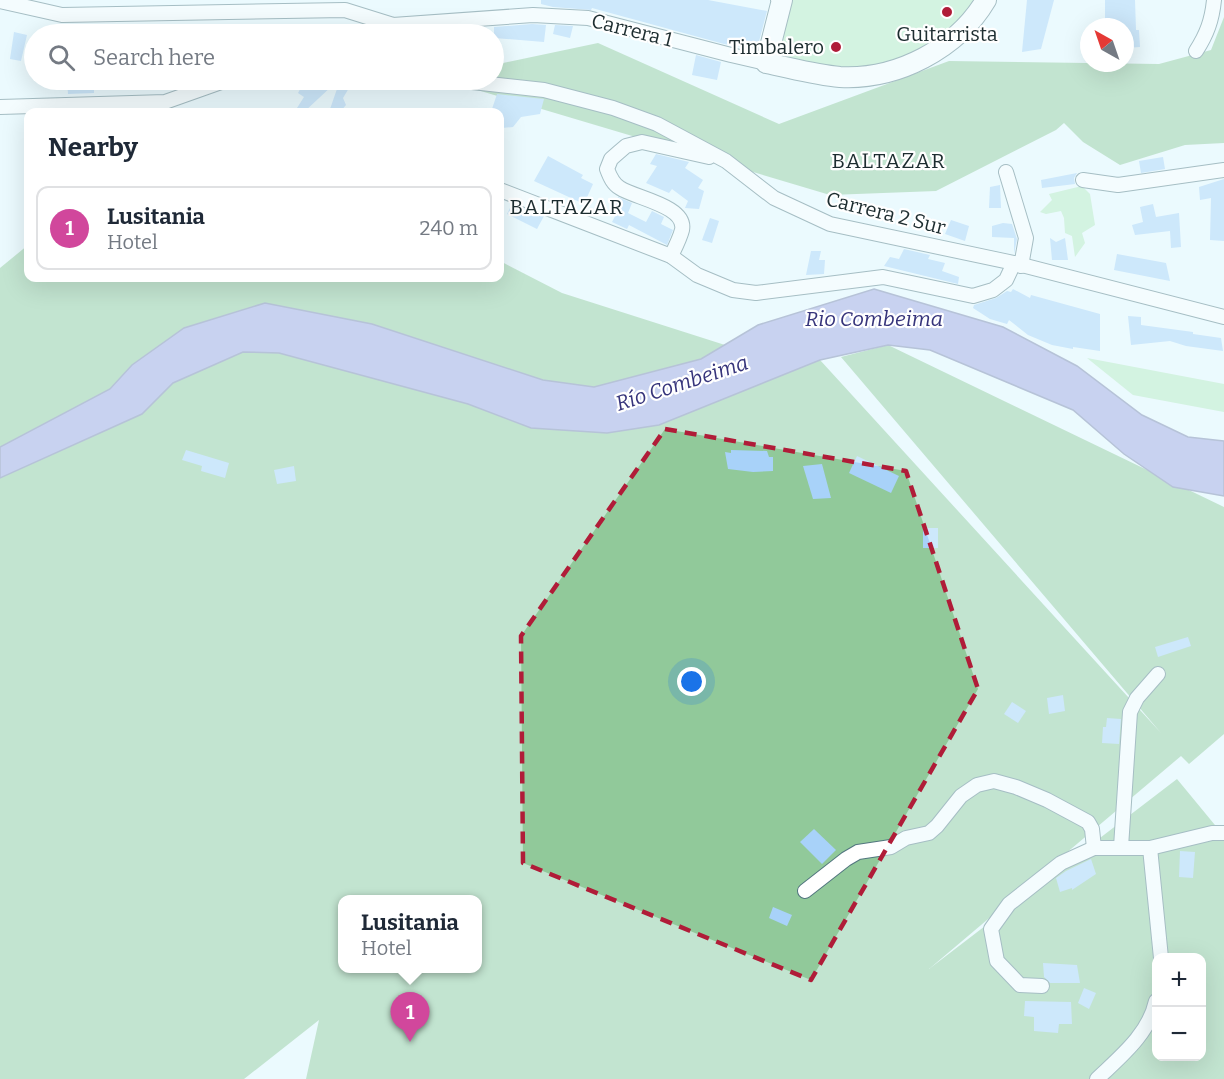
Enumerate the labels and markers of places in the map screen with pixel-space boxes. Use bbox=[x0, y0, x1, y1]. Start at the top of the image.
marker: Guitarrista bbox=[940, 5, 954, 19]
place label: Guitarrista bbox=[896, 22, 998, 46]
place label: Timbalero bbox=[729, 35, 824, 59]
marker: Timbalero bbox=[829, 40, 843, 54]
pin: 1 bbox=[390, 992, 430, 1042]

